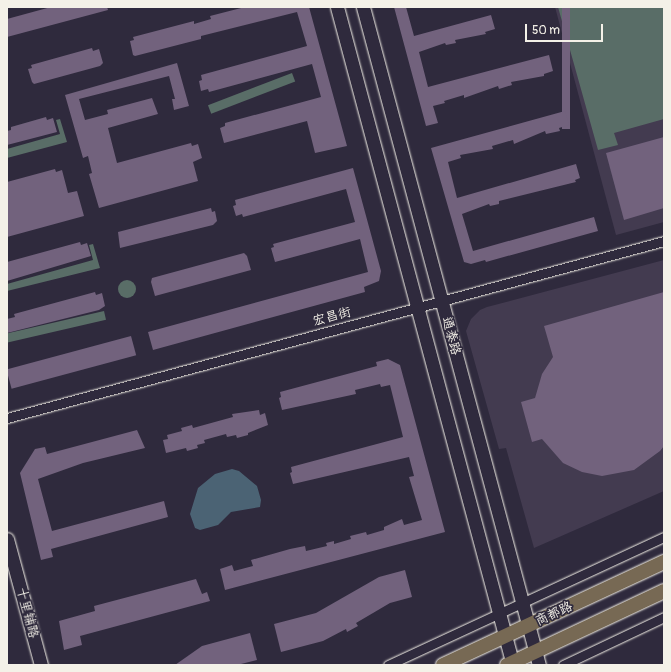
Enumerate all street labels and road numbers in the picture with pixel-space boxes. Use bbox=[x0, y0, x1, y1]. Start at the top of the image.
street label: 宏昌街 bbox=[311, 304, 353, 330]
street label: 通泰路 bbox=[438, 315, 464, 357]
street label: 十里铺路 bbox=[13, 586, 41, 640]
street label: 商都路 bbox=[533, 599, 575, 629]

